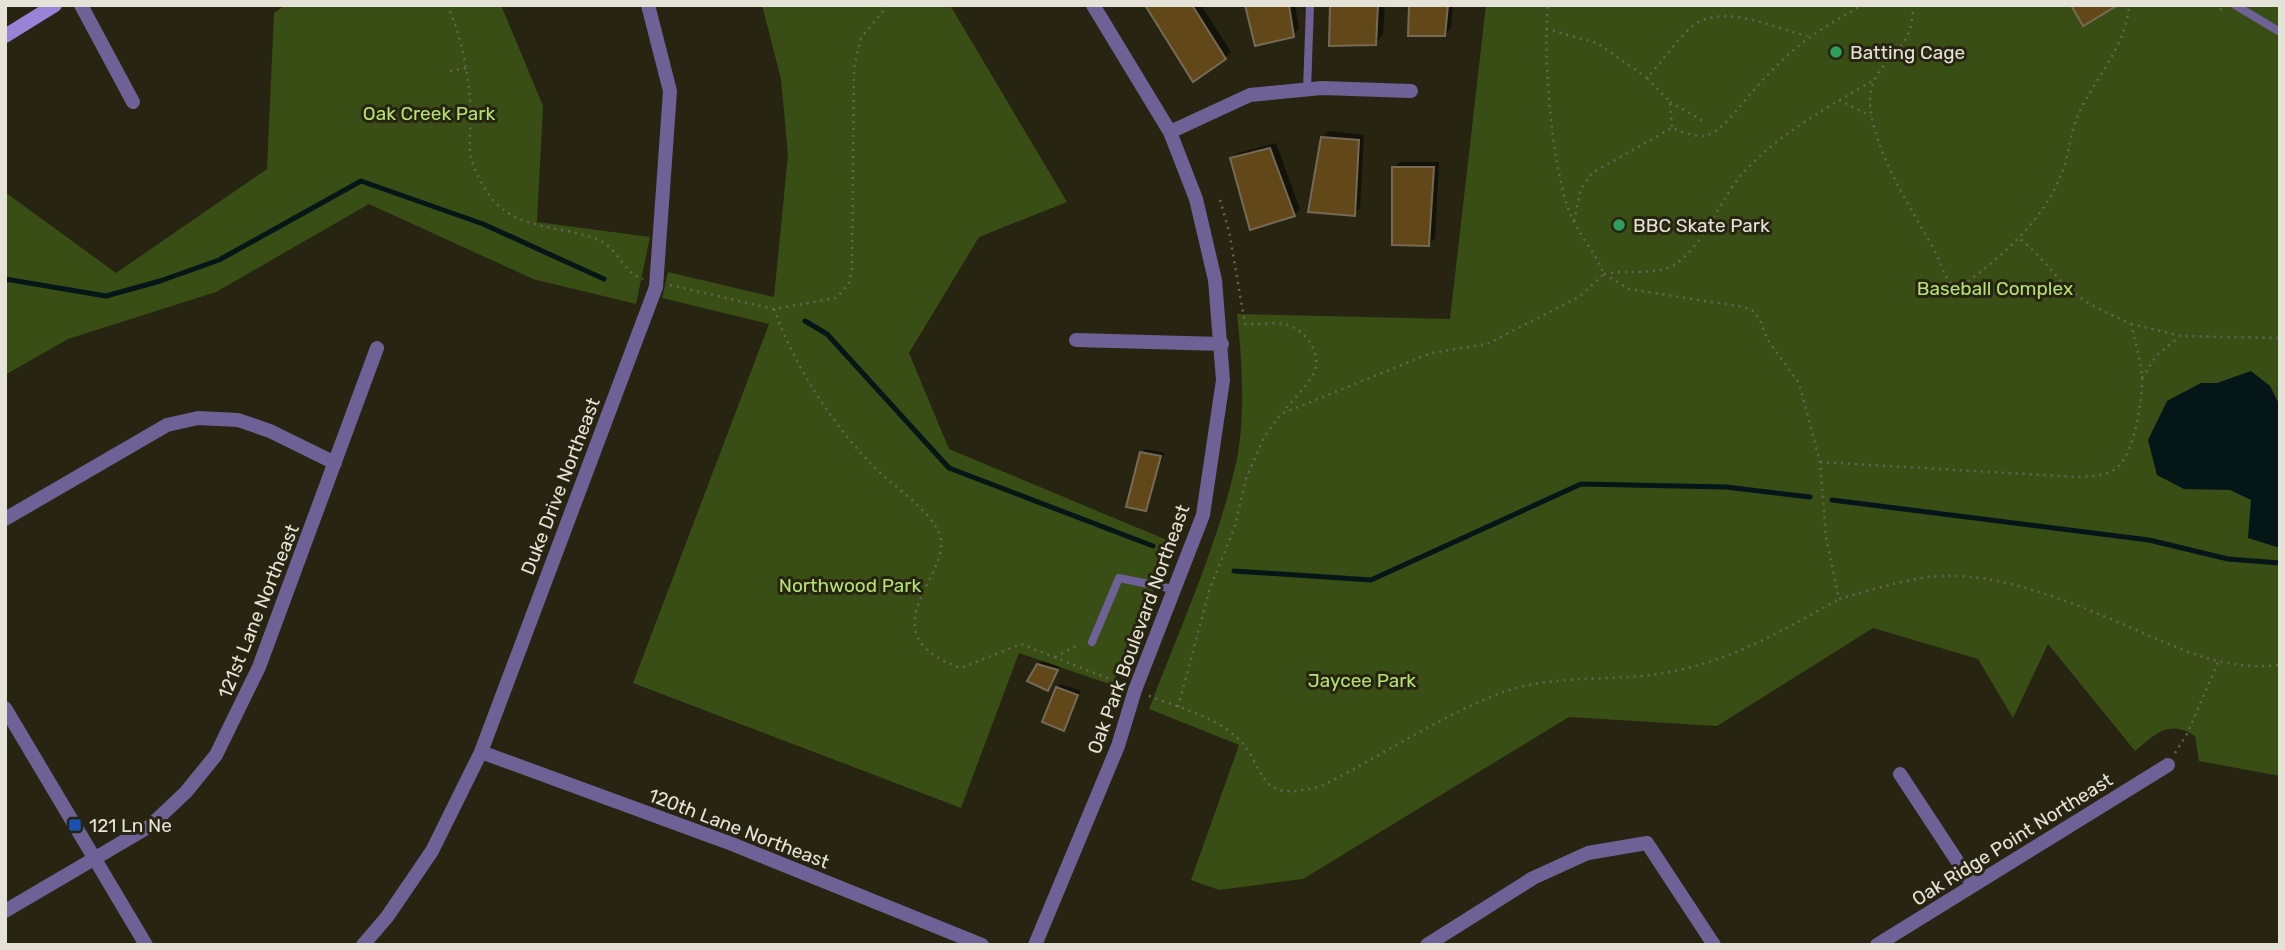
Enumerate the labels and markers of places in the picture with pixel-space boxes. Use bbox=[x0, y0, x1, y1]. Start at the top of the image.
place label: Batting Cage bbox=[1850, 41, 1965, 64]
marker: Batting Cage bbox=[1828, 44, 1844, 60]
place label: BBC Skate Park bbox=[1633, 214, 1770, 237]
marker: BBC Skate Park bbox=[1611, 217, 1627, 233]
place label: 121 Ln Ne bbox=[89, 814, 172, 837]
marker: 121 Ln Ne bbox=[67, 817, 83, 833]

